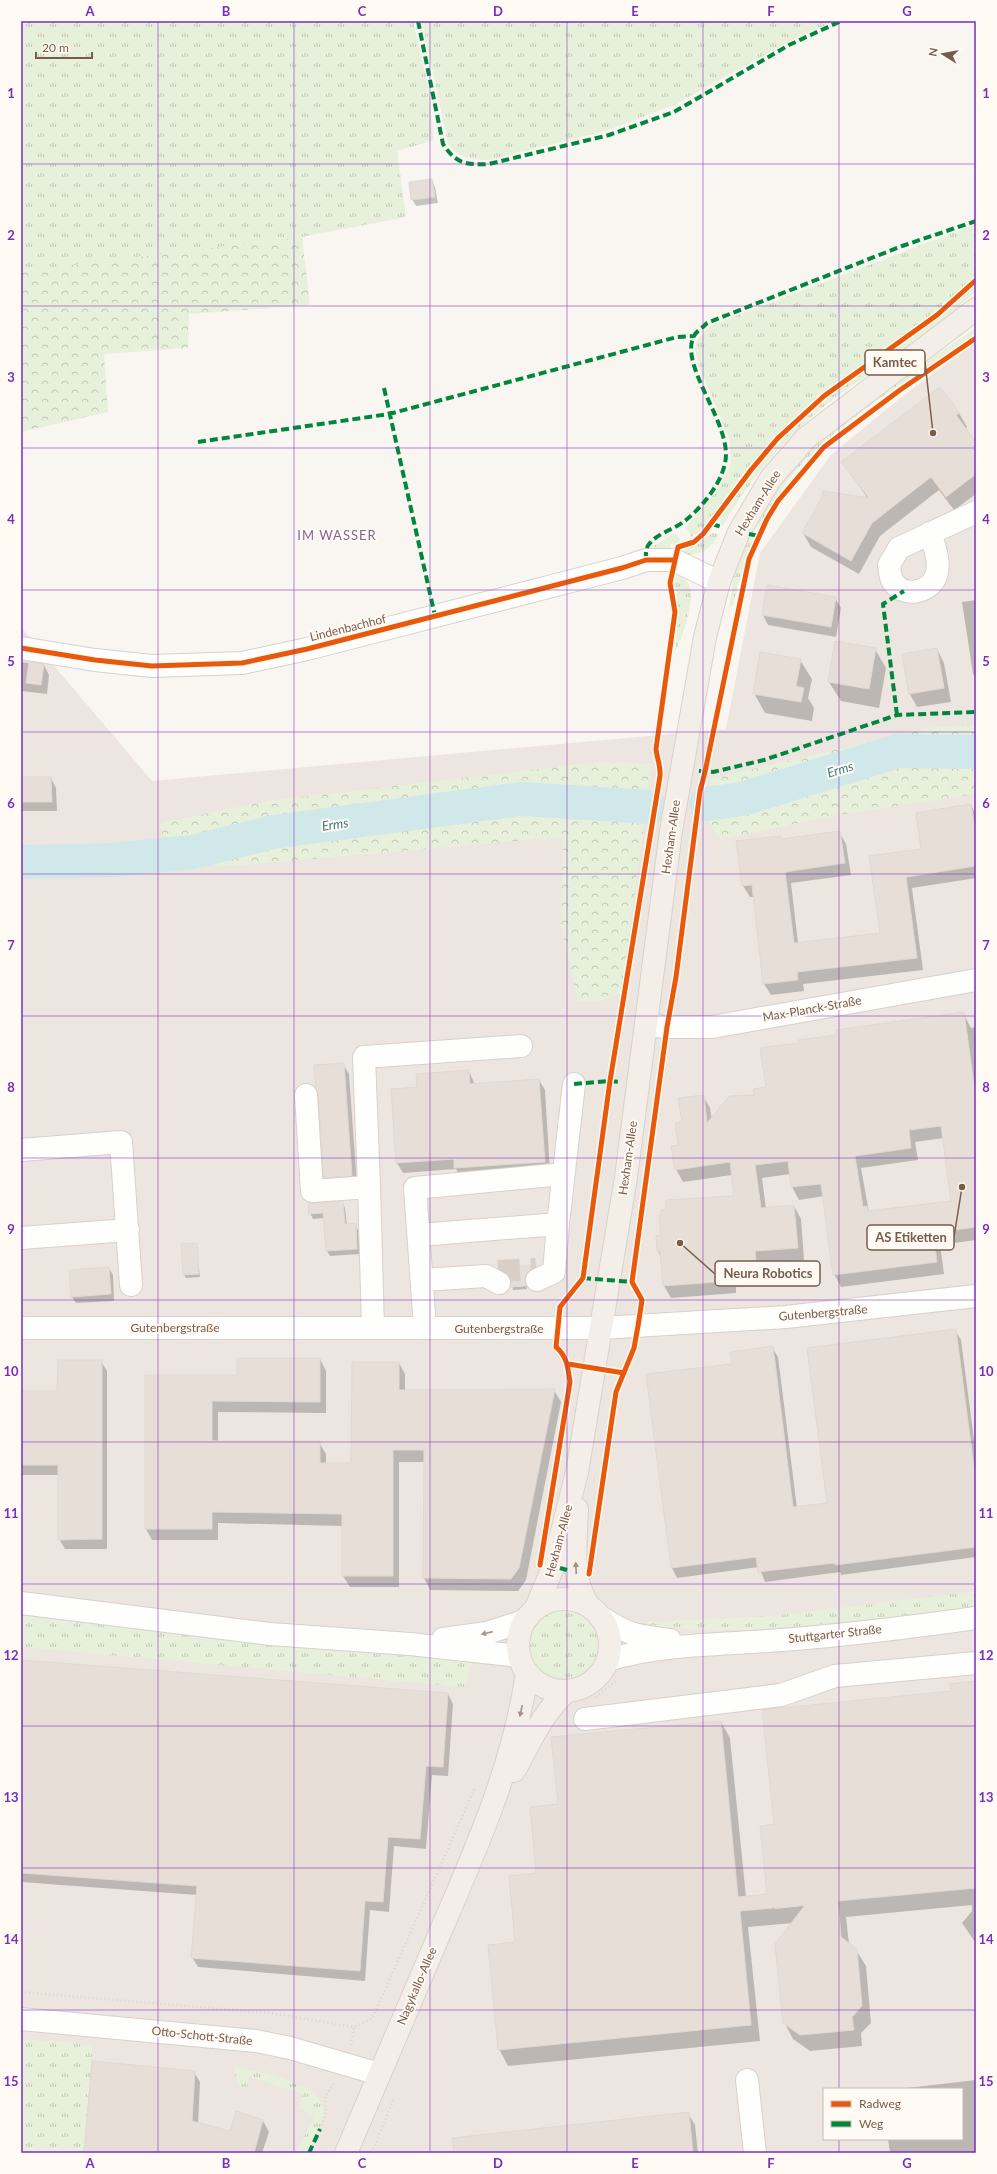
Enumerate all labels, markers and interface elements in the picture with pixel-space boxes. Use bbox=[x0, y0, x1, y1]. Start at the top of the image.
text: A bbox=[84, 3, 95, 19]
text: B bbox=[222, 3, 231, 19]
text: C bbox=[358, 3, 367, 19]
text: D bbox=[493, 3, 503, 19]
text: E bbox=[631, 3, 639, 19]
text: F bbox=[767, 3, 775, 19]
text: G bbox=[902, 3, 912, 19]
scale bar bbox=[36, 34, 92, 60]
north arrow bbox=[923, 34, 963, 74]
text: 20 m bbox=[42, 40, 69, 55]
text: N bbox=[926, 47, 940, 57]
text: 1 bbox=[7, 85, 15, 101]
text: 1 bbox=[982, 85, 990, 101]
text: 2 bbox=[7, 227, 15, 243]
text: 2 bbox=[982, 227, 990, 243]
callout: Kamtec bbox=[865, 350, 925, 375]
text: Kamtec bbox=[873, 354, 918, 370]
text: 3 bbox=[7, 369, 15, 385]
text: 3 bbox=[982, 369, 990, 385]
street label: Hexham-Allee bbox=[731, 467, 784, 538]
text: 4 bbox=[7, 511, 15, 527]
text: 4 bbox=[982, 511, 990, 527]
district label: IM WASSER bbox=[297, 527, 377, 543]
street label: Lindenbachhof bbox=[308, 611, 388, 644]
text: 5 bbox=[7, 653, 15, 669]
text: 5 bbox=[982, 653, 990, 669]
water label: Erms bbox=[825, 757, 855, 781]
text: 6 bbox=[7, 795, 15, 811]
text: 6 bbox=[982, 795, 990, 811]
street label: Hexham-Allee bbox=[658, 799, 683, 875]
water label: Erms bbox=[321, 814, 349, 834]
text: 7 bbox=[7, 937, 15, 953]
text: 7 bbox=[982, 937, 990, 953]
street label: Max-Planck-Straße bbox=[761, 992, 862, 1025]
text: 8 bbox=[7, 1079, 15, 1095]
text: 8 bbox=[982, 1079, 990, 1095]
street label: Hexham-Allee bbox=[615, 1120, 640, 1196]
text: 9 bbox=[7, 1221, 15, 1237]
text: 9 bbox=[982, 1221, 990, 1237]
callout: AS Etiketten bbox=[867, 1225, 954, 1250]
text: AS Etiketten bbox=[874, 1229, 947, 1245]
callout: Neura Robotics bbox=[715, 1261, 820, 1286]
text: Neura Robotics bbox=[723, 1265, 813, 1281]
street label: Gutenbergstraße bbox=[778, 1301, 868, 1324]
street label: Gutenbergstraße bbox=[130, 1320, 220, 1335]
street label: Gutenbergstraße bbox=[454, 1321, 544, 1336]
text: 10 bbox=[3, 1363, 19, 1379]
text: 10 bbox=[978, 1363, 994, 1379]
street label: Hexham-Allee bbox=[542, 1503, 575, 1579]
text: 11 bbox=[3, 1505, 19, 1521]
text: 11 bbox=[978, 1505, 994, 1521]
one-way arrow bbox=[573, 1562, 580, 1574]
street label: Stuttgarter Straße bbox=[787, 1621, 882, 1646]
one-way arrow bbox=[481, 1631, 493, 1637]
text: 12 bbox=[3, 1647, 19, 1663]
text: 12 bbox=[978, 1647, 994, 1663]
one-way arrow bbox=[518, 1705, 524, 1718]
text: 13 bbox=[3, 1789, 19, 1805]
text: 13 bbox=[978, 1789, 994, 1805]
text: 14 bbox=[3, 1931, 19, 1947]
text: 14 bbox=[978, 1931, 994, 1947]
street label: Nagykallo-Allee bbox=[393, 1945, 440, 2027]
street label: Otto-Schott-Straße bbox=[151, 2023, 253, 2048]
text: 15 bbox=[3, 2073, 19, 2089]
text: 15 bbox=[978, 2073, 994, 2089]
legend bbox=[823, 2088, 963, 2140]
text: Radweg bbox=[859, 2096, 901, 2111]
text: Weg bbox=[859, 2116, 883, 2131]
text: A bbox=[84, 2155, 95, 2171]
text: B bbox=[222, 2155, 231, 2171]
text: C bbox=[358, 2155, 367, 2171]
text: D bbox=[493, 2155, 503, 2171]
text: E bbox=[631, 2155, 639, 2171]
text: F bbox=[767, 2155, 775, 2171]
text: G bbox=[902, 2155, 912, 2171]

